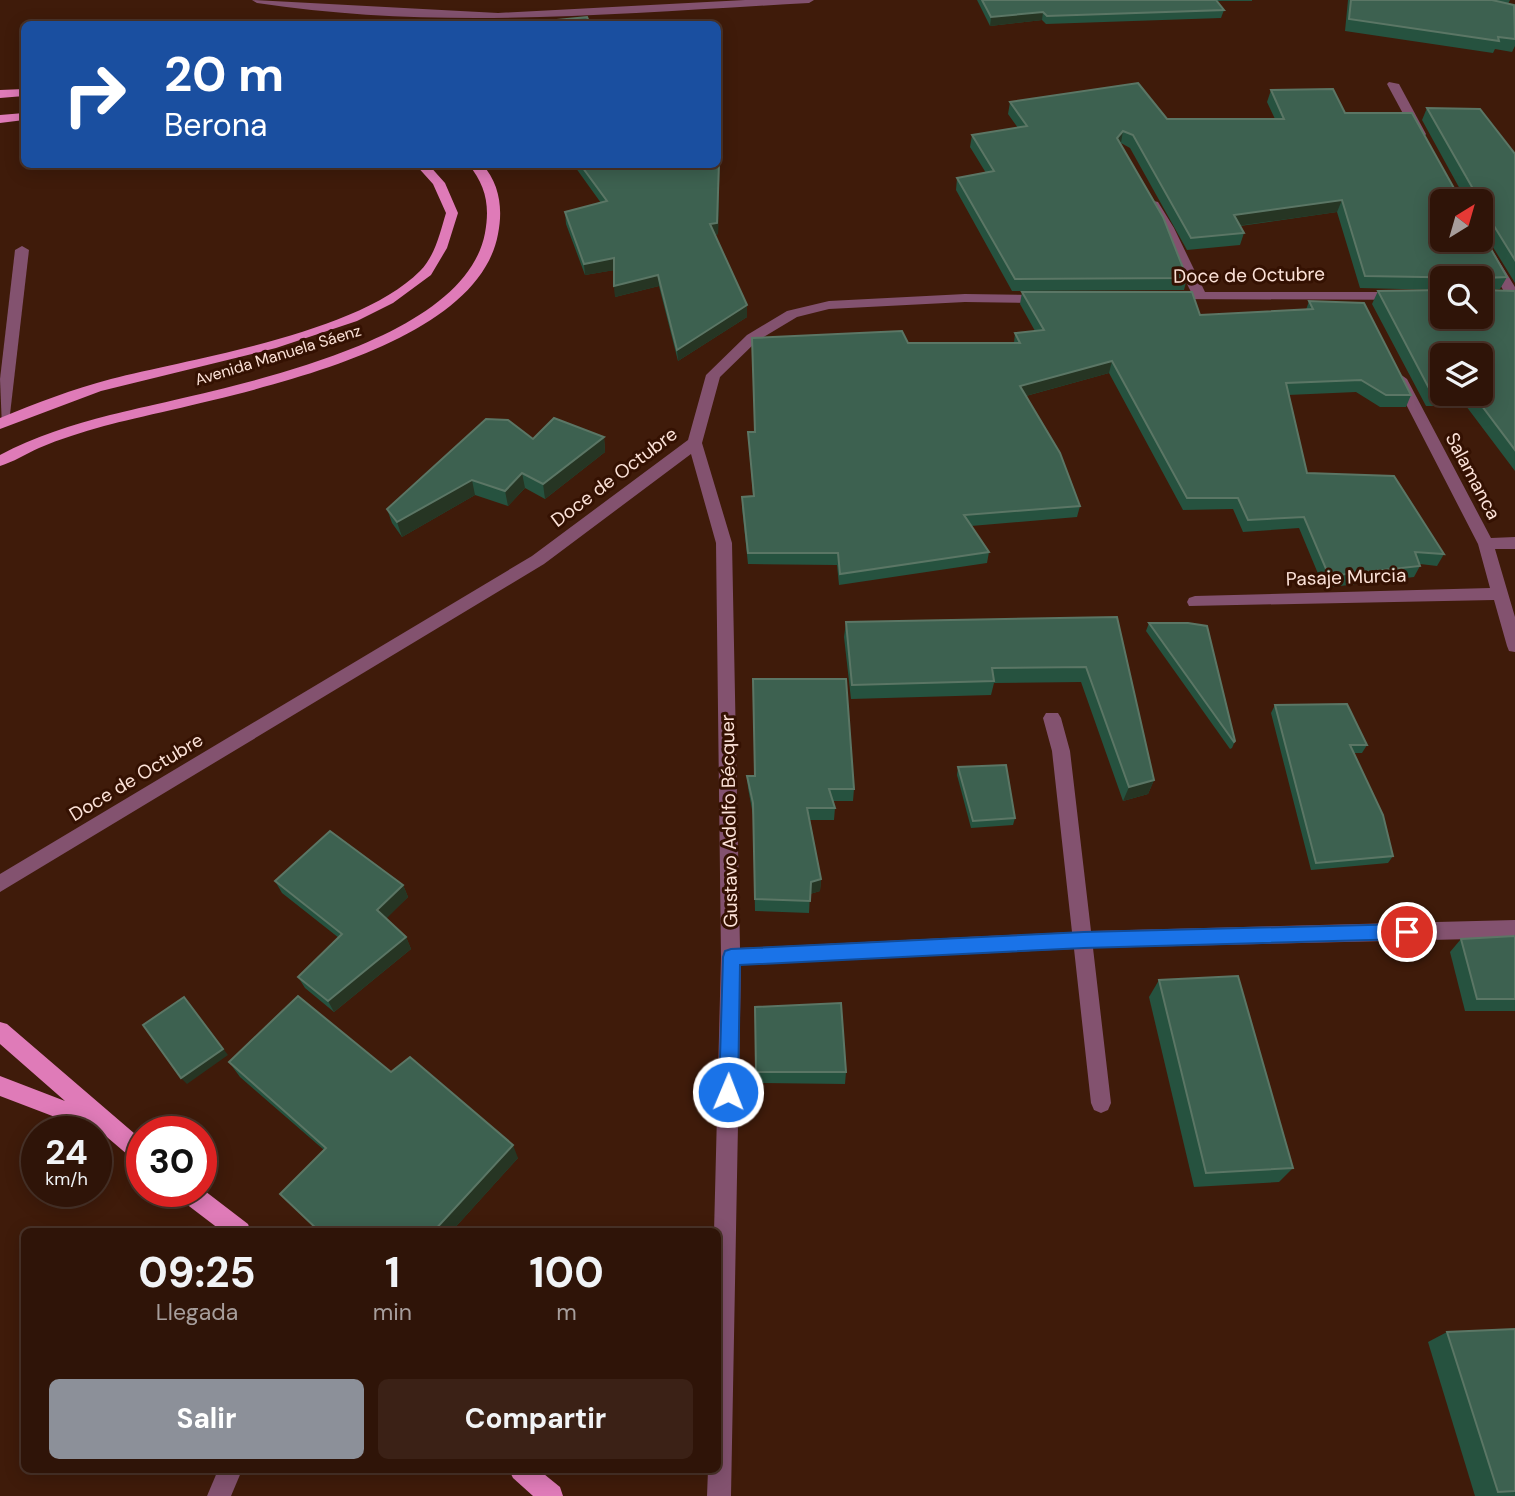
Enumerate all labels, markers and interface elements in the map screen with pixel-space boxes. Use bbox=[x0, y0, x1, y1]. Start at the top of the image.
text: 20 m bbox=[164, 42, 284, 106]
icon: right bbox=[49, 49, 140, 140]
text: Berona bbox=[164, 104, 267, 146]
north arrow bbox=[1430, 189, 1493, 252]
map controls bbox=[1430, 189, 1493, 406]
street label: Doce de Octubre bbox=[1173, 261, 1325, 289]
button: search bbox=[1430, 266, 1493, 329]
street label: Avenida Manuela Sáenz bbox=[192, 320, 364, 390]
button: layers bbox=[1430, 343, 1493, 406]
street label: Doce de Octubre bbox=[546, 421, 682, 533]
street label: Salamanca bbox=[1440, 428, 1506, 524]
street label: Pasaje Murcia bbox=[1285, 562, 1407, 592]
street label: Gustavo Adolfo Bécquer bbox=[715, 714, 743, 928]
street label: Doce de Octubre bbox=[64, 727, 208, 827]
pin bbox=[1377, 902, 1437, 962]
icon: arrive bbox=[1388, 913, 1426, 951]
position arrow bbox=[691, 1055, 765, 1129]
speed limit sign: 30 bbox=[126, 1116, 217, 1207]
text: 24 bbox=[45, 1129, 88, 1175]
text: km/h bbox=[45, 1167, 88, 1191]
text: 09:25 bbox=[138, 1245, 256, 1300]
text: 1 bbox=[385, 1245, 400, 1300]
text: 100 bbox=[529, 1245, 604, 1300]
text: Llegada bbox=[156, 1297, 238, 1327]
text: min bbox=[373, 1297, 412, 1327]
text: m bbox=[556, 1297, 577, 1327]
button: Salir bbox=[49, 1379, 364, 1459]
button: Compartir bbox=[378, 1379, 693, 1459]

